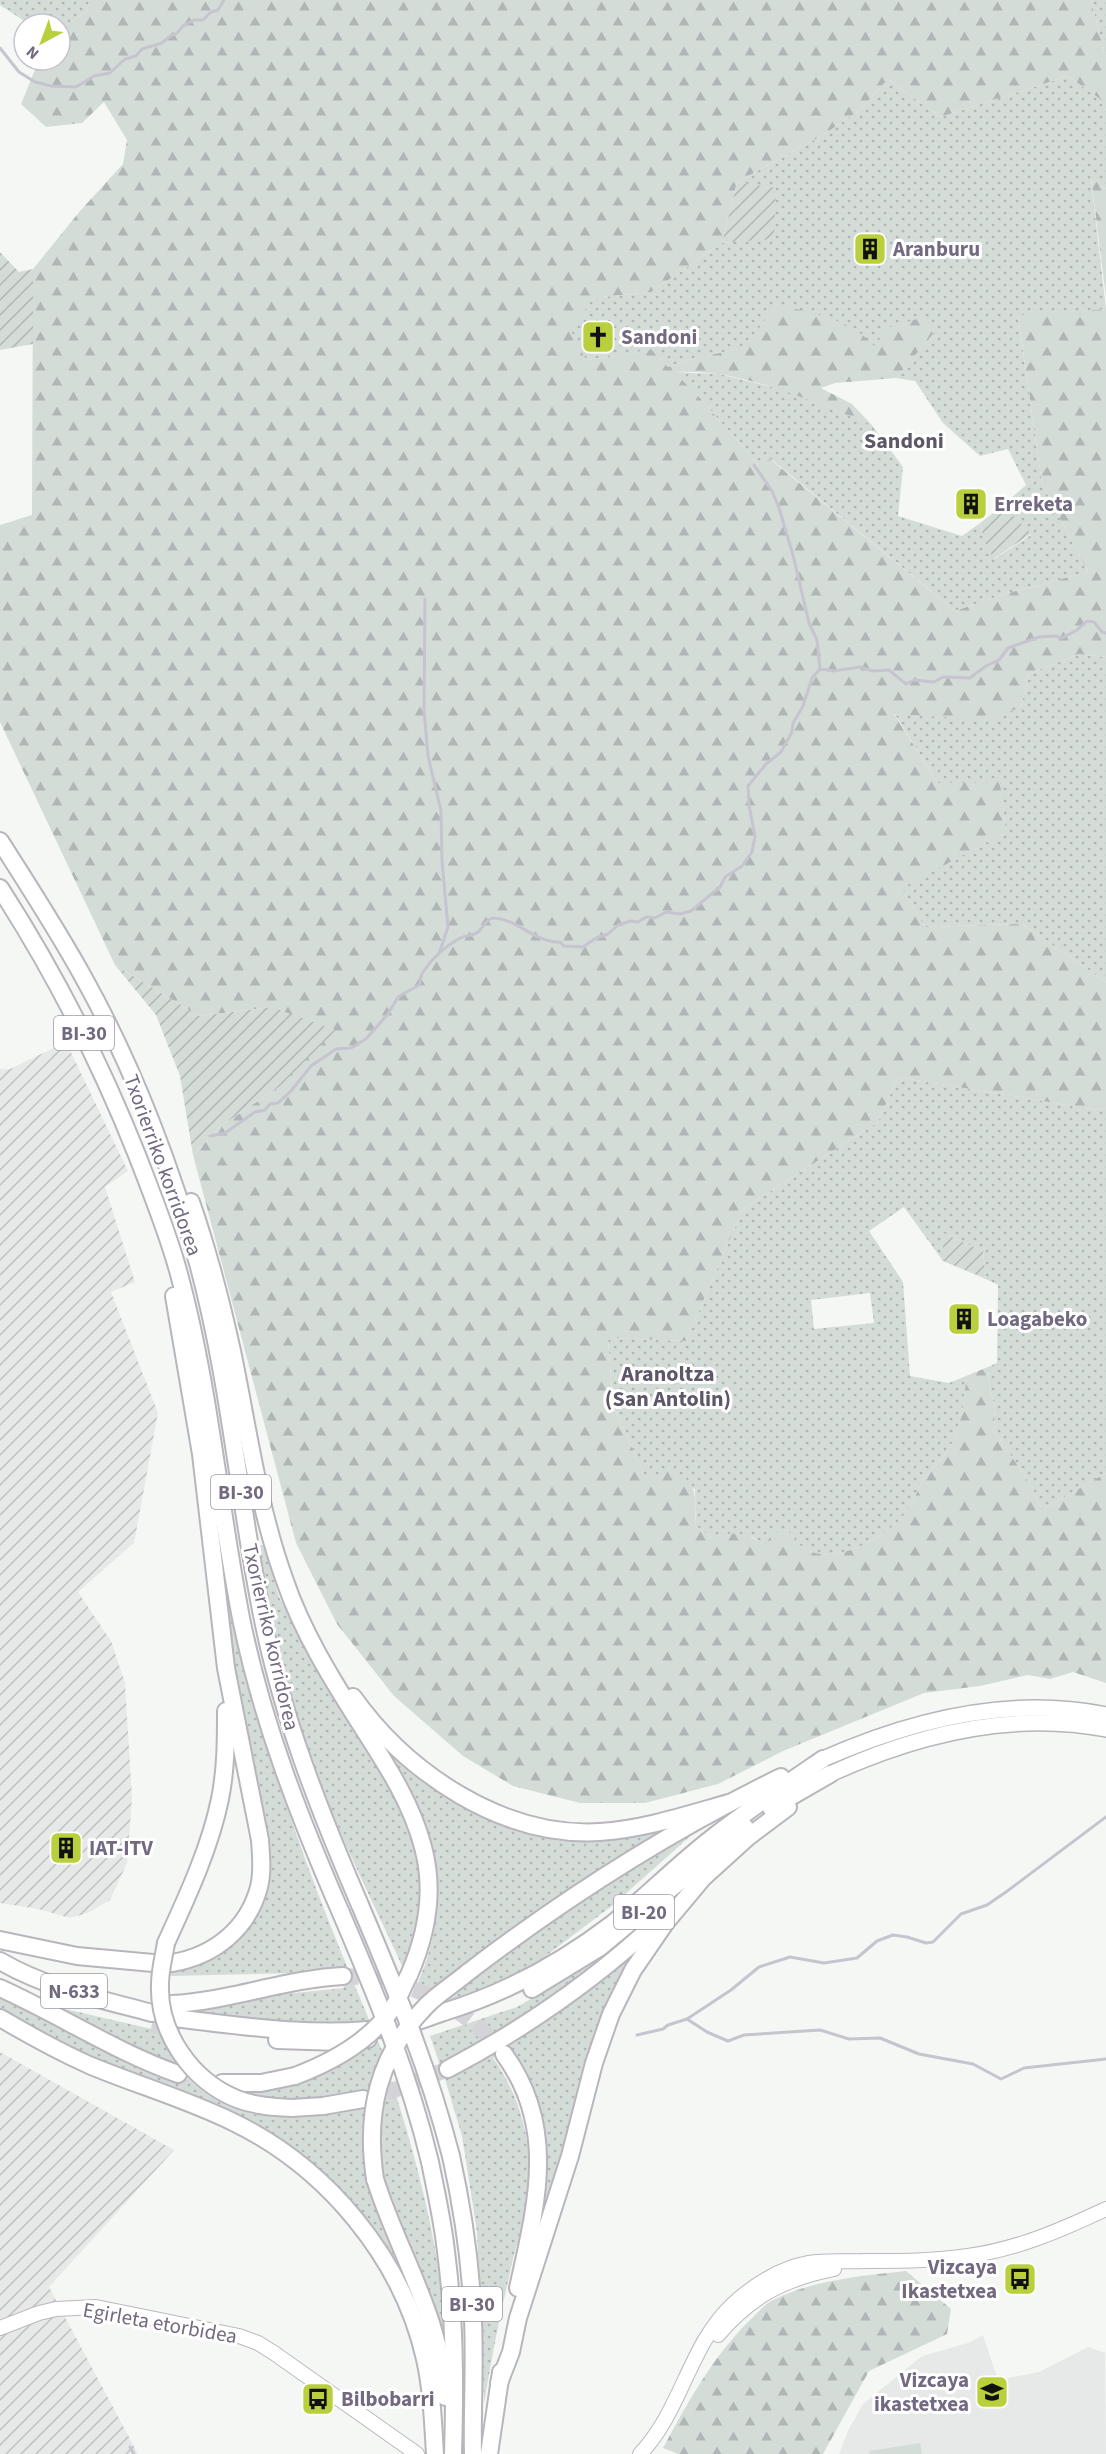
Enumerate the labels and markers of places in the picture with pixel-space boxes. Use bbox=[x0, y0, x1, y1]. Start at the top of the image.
building icon: Aranburu bbox=[852, 231, 888, 267]
place label: Aranburu bbox=[892, 234, 980, 264]
church icon: Sandoni bbox=[580, 319, 616, 355]
place label: Sandoni bbox=[621, 322, 697, 352]
building icon: Erreketa bbox=[953, 486, 989, 522]
place label: Erreketa bbox=[994, 489, 1073, 519]
building icon: Loagabeko bbox=[946, 1301, 982, 1337]
place label: Loagabeko bbox=[987, 1304, 1087, 1334]
building icon: IAT-ITV bbox=[48, 1830, 84, 1866]
place label: IAT-ITV bbox=[89, 1833, 153, 1863]
place label: Vizcaya Ikastetxea bbox=[901, 2252, 997, 2306]
bus stop icon: Vizcaya Ikastetxea bbox=[1002, 2261, 1038, 2297]
place label: Vizcaya ikastetxea bbox=[874, 2365, 969, 2419]
school or university icon: Vizcaya ikastetxea bbox=[974, 2374, 1010, 2410]
bus stop icon: Bilbobarri bbox=[300, 2381, 336, 2417]
place label: Bilbobarri bbox=[341, 2384, 435, 2414]

